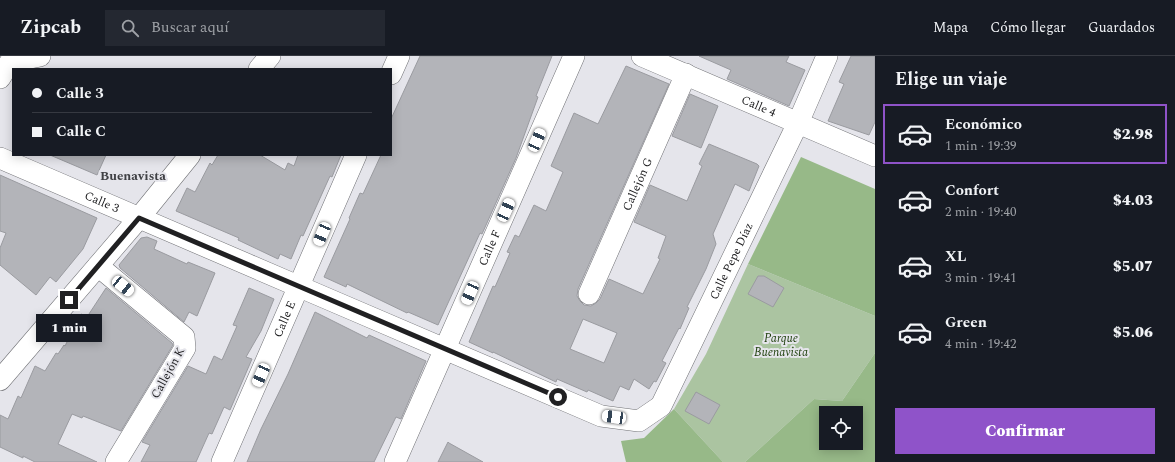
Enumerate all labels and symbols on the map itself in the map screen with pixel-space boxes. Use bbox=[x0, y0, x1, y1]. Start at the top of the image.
street label: Calle 4 bbox=[738, 90, 779, 122]
car bbox=[527, 127, 547, 153]
street label: Callejón G bbox=[617, 154, 658, 214]
district label: Buenavista bbox=[100, 166, 166, 186]
street label: Calle 3 bbox=[81, 186, 122, 218]
car bbox=[496, 197, 516, 223]
street label: Calle Pepe Díaz bbox=[704, 219, 758, 303]
car bbox=[312, 221, 332, 247]
street label: Calle F bbox=[473, 227, 506, 269]
car bbox=[110, 274, 136, 298]
car bbox=[460, 280, 480, 306]
route end bbox=[60, 291, 78, 309]
street label: Calle E bbox=[268, 298, 301, 340]
callout: 1 min bbox=[36, 314, 102, 342]
park label: Parque Buenavista bbox=[754, 329, 808, 362]
street label: Callejón K bbox=[146, 343, 190, 402]
car bbox=[251, 362, 271, 388]
route start bbox=[549, 388, 567, 406]
car bbox=[601, 409, 627, 425]

